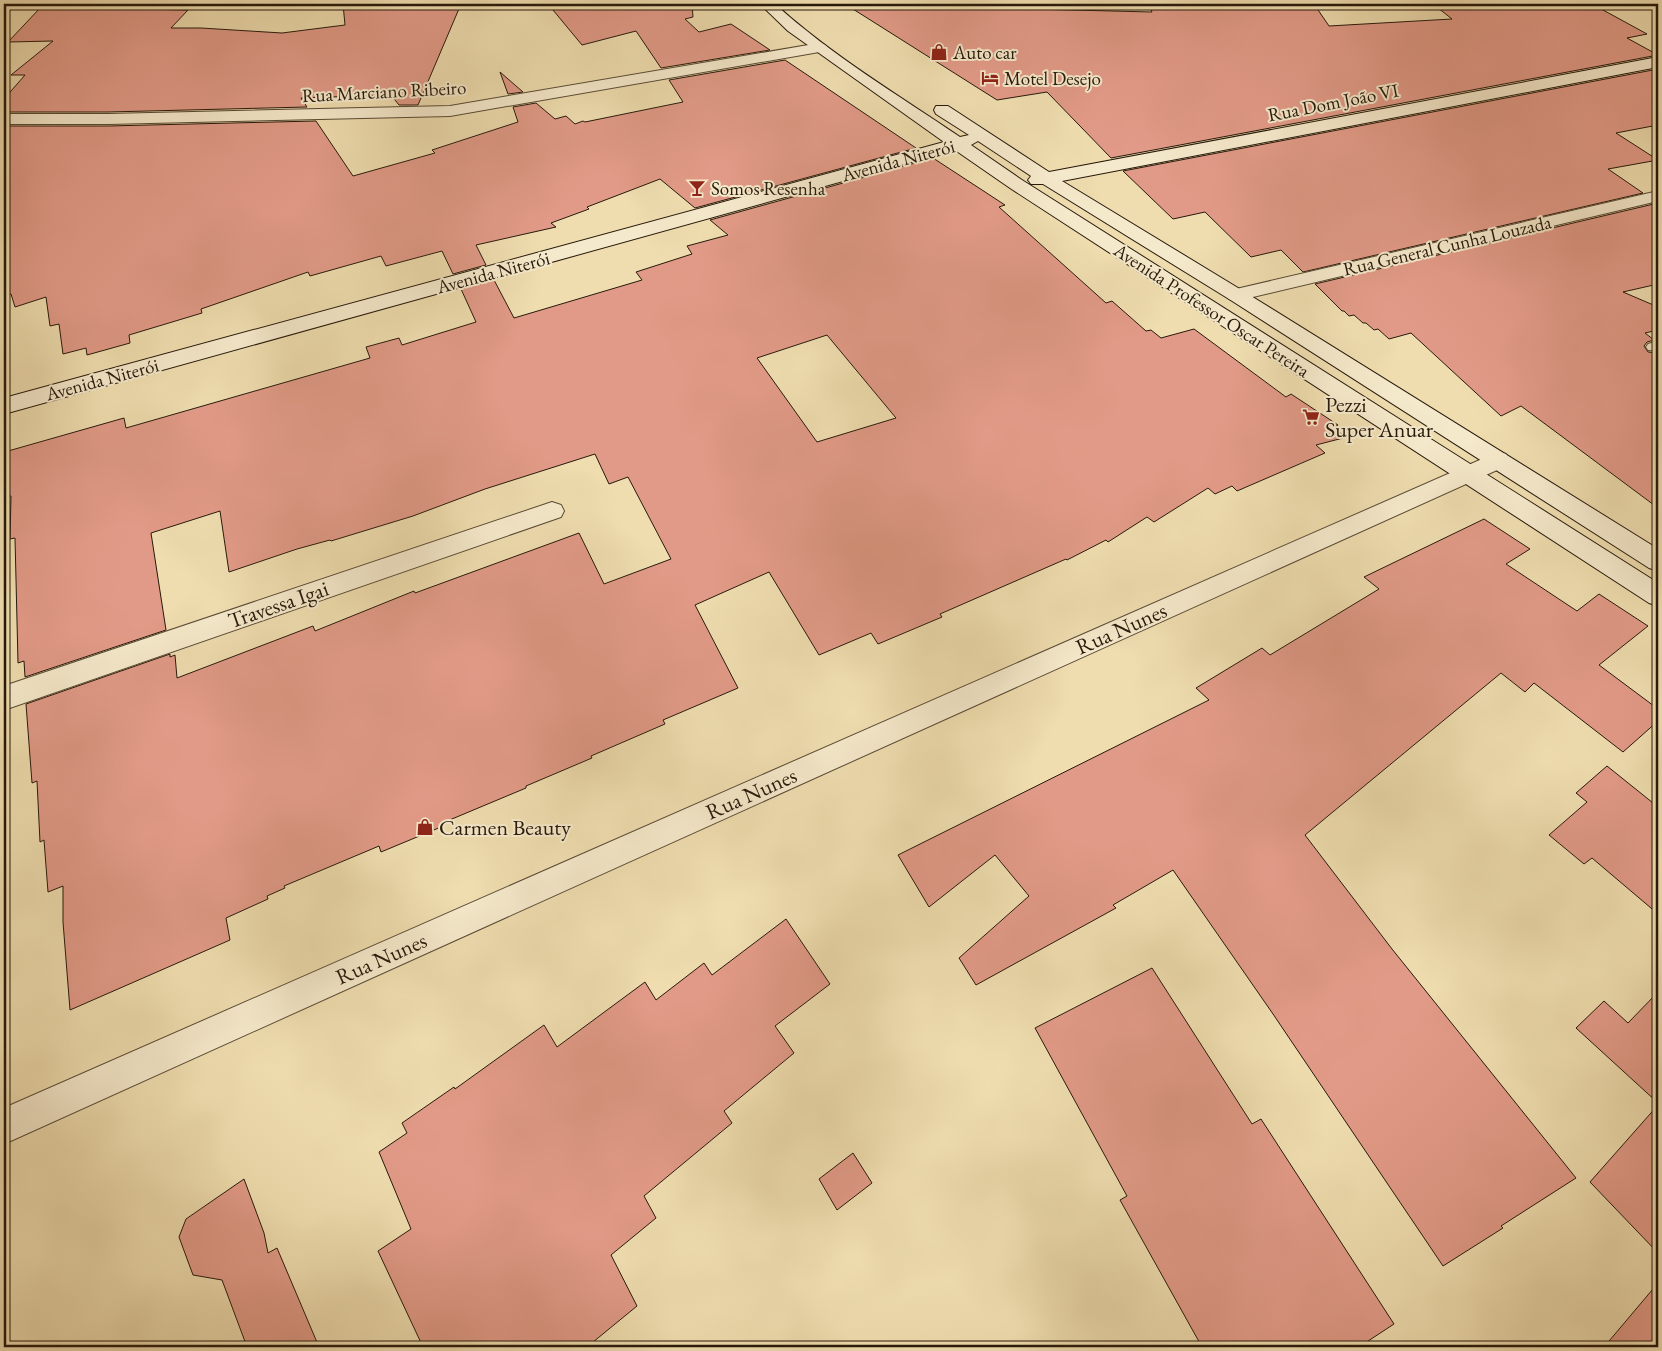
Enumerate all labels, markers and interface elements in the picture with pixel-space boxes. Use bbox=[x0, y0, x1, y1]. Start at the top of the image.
place label: Auto car bbox=[952, 40, 1017, 65]
shop icon: Auto car bbox=[929, 42, 949, 62]
place label: Motel Desejo bbox=[1004, 66, 1101, 91]
hotel icon: Motel Desejo bbox=[980, 68, 1000, 88]
street label: Rua Marciano Ribeiro bbox=[301, 75, 467, 108]
street label: Rua Dom João VI bbox=[1266, 77, 1401, 127]
street label: Avenida Niterói bbox=[838, 133, 958, 188]
place label: Somos Resenha bbox=[711, 176, 826, 201]
bar icon: Somos Resenha bbox=[687, 178, 707, 198]
street label: Rua General Cunha Louzada bbox=[1340, 209, 1554, 282]
street label: Avenida Professor Oscar Pereira bbox=[1108, 237, 1315, 383]
street label: Avenida Niterói bbox=[433, 245, 553, 300]
street label: Avenida Niterói bbox=[42, 352, 162, 407]
place label: Pezzi Super Anuar bbox=[1325, 390, 1434, 444]
supermarket icon: Pezzi Super Anuar bbox=[1301, 407, 1321, 427]
street label: Travessa Igai bbox=[224, 574, 332, 635]
street label: Rua Nunes bbox=[1071, 596, 1171, 661]
street label: Rua Nunes bbox=[701, 761, 801, 826]
place label: Carmen Beauty bbox=[439, 813, 571, 842]
shop icon: Carmen Beauty bbox=[415, 817, 435, 837]
street label: Rua Nunes bbox=[331, 926, 431, 991]

